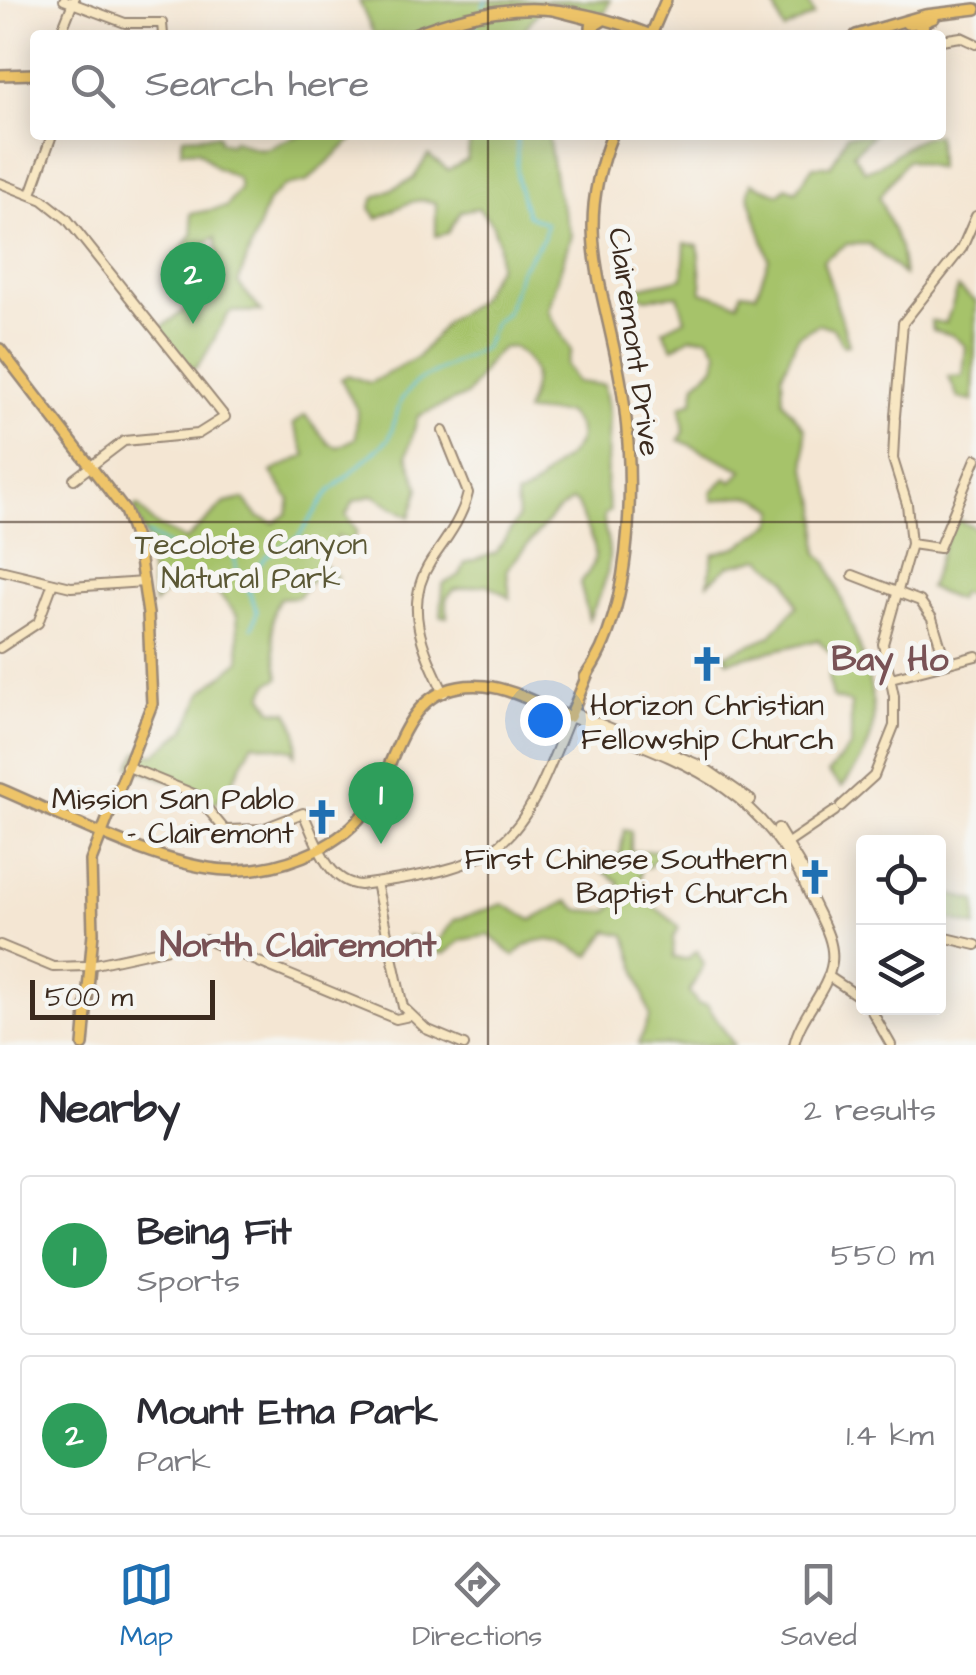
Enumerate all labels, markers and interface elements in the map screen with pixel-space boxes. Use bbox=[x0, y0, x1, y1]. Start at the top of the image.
search box bbox=[30, 30, 946, 140]
icon: search bbox=[65, 58, 120, 113]
text: Search here bbox=[145, 59, 369, 111]
street label: Clairemont Drive bbox=[597, 225, 671, 459]
pin: 2 bbox=[160, 242, 226, 324]
park label: Tecolote Canyon Natural Park bbox=[135, 524, 367, 600]
district label: Bay Ho bbox=[832, 635, 949, 686]
church icon: Horizon Christian Fellowship Church bbox=[688, 645, 726, 683]
place label: Horizon Christian Fellowship Church bbox=[581, 685, 833, 761]
your location bbox=[520, 695, 571, 746]
pin: 1 bbox=[348, 762, 414, 844]
place label: Mission San Pablo - Clairemont bbox=[52, 779, 294, 855]
church icon: Mission San Pablo - Clairemont bbox=[303, 798, 341, 836]
map controls bbox=[856, 835, 946, 1015]
button: locate bbox=[856, 835, 946, 925]
place label: First Chinese Southern Baptist Church bbox=[465, 839, 787, 915]
church icon: First Chinese Southern Baptist Church bbox=[796, 858, 834, 896]
district label: North Clairemont bbox=[160, 921, 437, 970]
button: layers bbox=[856, 925, 946, 1015]
scale bar bbox=[30, 975, 215, 1020]
text: 500 m bbox=[45, 978, 133, 1017]
text: Nearby bbox=[40, 1081, 180, 1139]
text: 2 results bbox=[804, 1088, 936, 1133]
text: Being Fit bbox=[137, 1207, 292, 1259]
text: 1 bbox=[72, 1233, 77, 1278]
text: 550 m bbox=[831, 1233, 934, 1278]
text: Sports bbox=[137, 1259, 240, 1304]
text: Mount Etna Park bbox=[137, 1387, 438, 1439]
text: 2 bbox=[65, 1413, 84, 1458]
text: 1.4 km bbox=[846, 1413, 934, 1458]
text: Park bbox=[137, 1439, 211, 1484]
tab: Map bbox=[119, 1557, 174, 1656]
tab: Directions bbox=[412, 1557, 542, 1656]
tab: Saved bbox=[781, 1557, 857, 1656]

